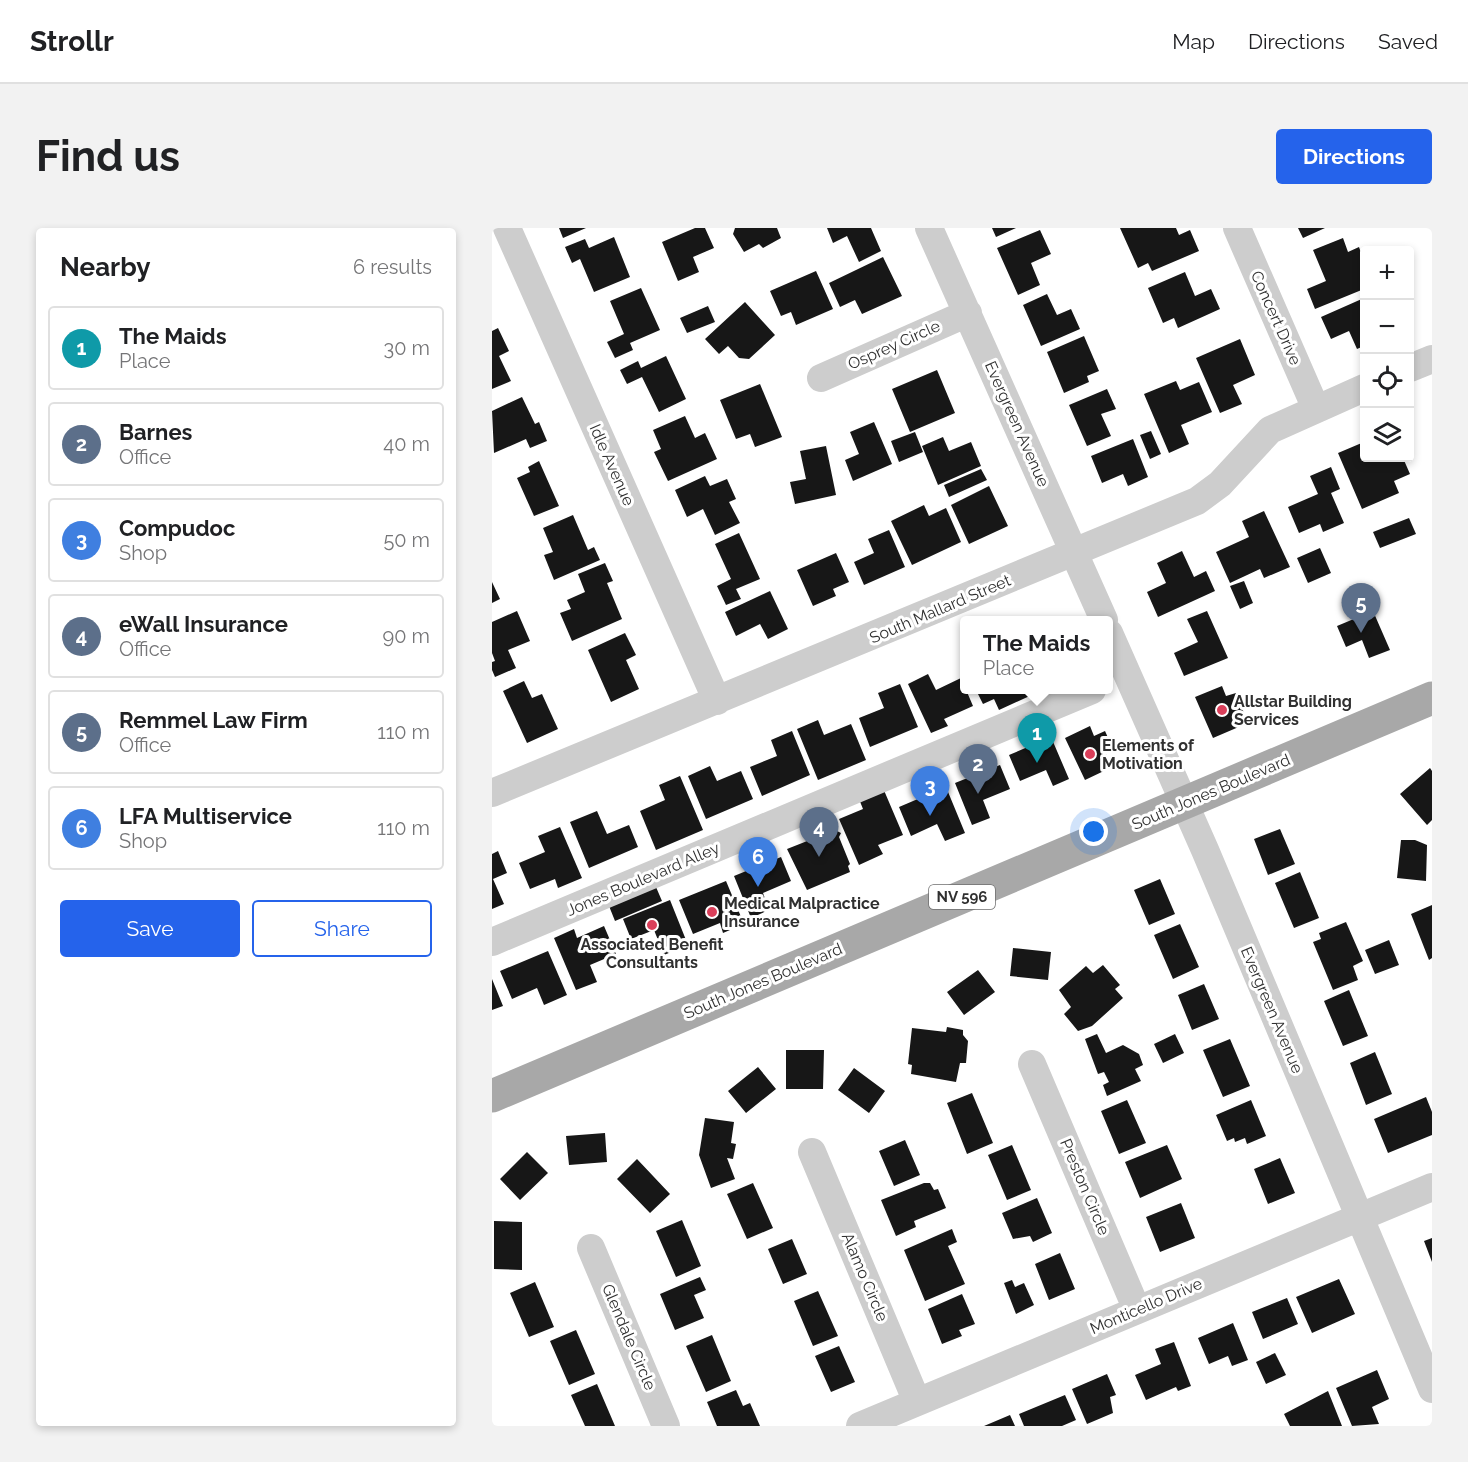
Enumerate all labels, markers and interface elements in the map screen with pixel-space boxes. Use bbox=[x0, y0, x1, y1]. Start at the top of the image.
text: Strollr bbox=[30, 25, 114, 58]
text: Map bbox=[1172, 29, 1215, 54]
text: Directions bbox=[1248, 29, 1345, 54]
text: Saved bbox=[1378, 29, 1438, 54]
button: Directions bbox=[1276, 129, 1432, 184]
text: Find us bbox=[36, 132, 180, 181]
map controls bbox=[1360, 246, 1414, 462]
button: + bbox=[1360, 246, 1414, 300]
text: Nearby bbox=[60, 252, 150, 282]
text: 6 results bbox=[353, 255, 432, 279]
street label: Concert Drive bbox=[1247, 268, 1305, 368]
button: − bbox=[1360, 300, 1414, 354]
street label: Osprey Circle bbox=[845, 316, 943, 374]
text: The Maids bbox=[119, 323, 227, 349]
text: 1 bbox=[77, 336, 86, 360]
text: 30 m bbox=[384, 336, 430, 360]
text: Place bbox=[119, 349, 170, 373]
button: locate bbox=[1360, 354, 1414, 408]
street label: Evergreen Avenue bbox=[981, 358, 1053, 490]
button: layers bbox=[1360, 408, 1414, 462]
text: Barnes bbox=[119, 419, 192, 445]
street label: Idle Avenue bbox=[586, 421, 638, 509]
text: 2 bbox=[76, 432, 87, 456]
text: 40 m bbox=[383, 432, 430, 456]
text: Office bbox=[119, 445, 171, 469]
text: Compudoc bbox=[119, 515, 235, 541]
text: 3 bbox=[76, 528, 87, 552]
text: 50 m bbox=[383, 528, 430, 552]
text: Shop bbox=[119, 541, 167, 565]
street label: South Mallard Street bbox=[867, 570, 1014, 647]
pin: 5 bbox=[1342, 584, 1380, 633]
text: eWall Insurance bbox=[119, 611, 288, 637]
popup bbox=[960, 616, 1113, 694]
text: 4 bbox=[76, 624, 87, 648]
text: 90 m bbox=[383, 624, 430, 648]
text: The Maids bbox=[983, 630, 1090, 656]
text: Office bbox=[119, 637, 171, 661]
text: Place bbox=[983, 656, 1034, 680]
place label: Allstar Building Services bbox=[1234, 692, 1352, 729]
marker: Allstar Building Services bbox=[1215, 703, 1229, 717]
text: Remmel Law Firm bbox=[119, 707, 308, 733]
pin: 1 bbox=[1018, 714, 1056, 763]
text: 5 bbox=[76, 720, 87, 744]
text: 110 m bbox=[377, 720, 430, 744]
text: Office bbox=[119, 733, 171, 757]
place label: Elements of Motivation bbox=[1102, 736, 1195, 773]
pin: 2 bbox=[958, 744, 998, 794]
marker: Elements of Motivation bbox=[1083, 747, 1097, 761]
street label: South Jones Boulevard bbox=[1129, 750, 1293, 834]
pin: 3 bbox=[910, 766, 950, 816]
text: LFA Multiservice bbox=[119, 803, 292, 829]
pin: 4 bbox=[800, 808, 838, 857]
text: 6 bbox=[75, 816, 88, 840]
text: 110 m bbox=[377, 816, 430, 840]
your location bbox=[1079, 817, 1108, 846]
text: Shop bbox=[119, 829, 167, 853]
street label: Jones Boulevard Alley bbox=[564, 838, 723, 920]
pin: 6 bbox=[738, 838, 778, 887]
road number: NV 596 bbox=[929, 885, 995, 909]
place label: Medical Malpractice Insurance bbox=[724, 894, 880, 931]
button: Save bbox=[60, 900, 240, 957]
button: Share bbox=[252, 900, 432, 957]
marker: Medical Malpractice Insurance bbox=[705, 905, 719, 919]
marker: Associated Benefit Consultants bbox=[645, 918, 659, 932]
place label: Associated Benefit Consultants bbox=[580, 935, 724, 972]
street label: South Jones Boulevard bbox=[681, 939, 845, 1023]
street label: Evergreen Avenue bbox=[1237, 944, 1307, 1076]
street label: Preston Circle bbox=[1056, 1136, 1114, 1238]
street label: Alamo Circle bbox=[838, 1230, 892, 1324]
street label: Monticello Drive bbox=[1087, 1274, 1205, 1338]
street label: Glendale Circle bbox=[598, 1281, 660, 1393]

